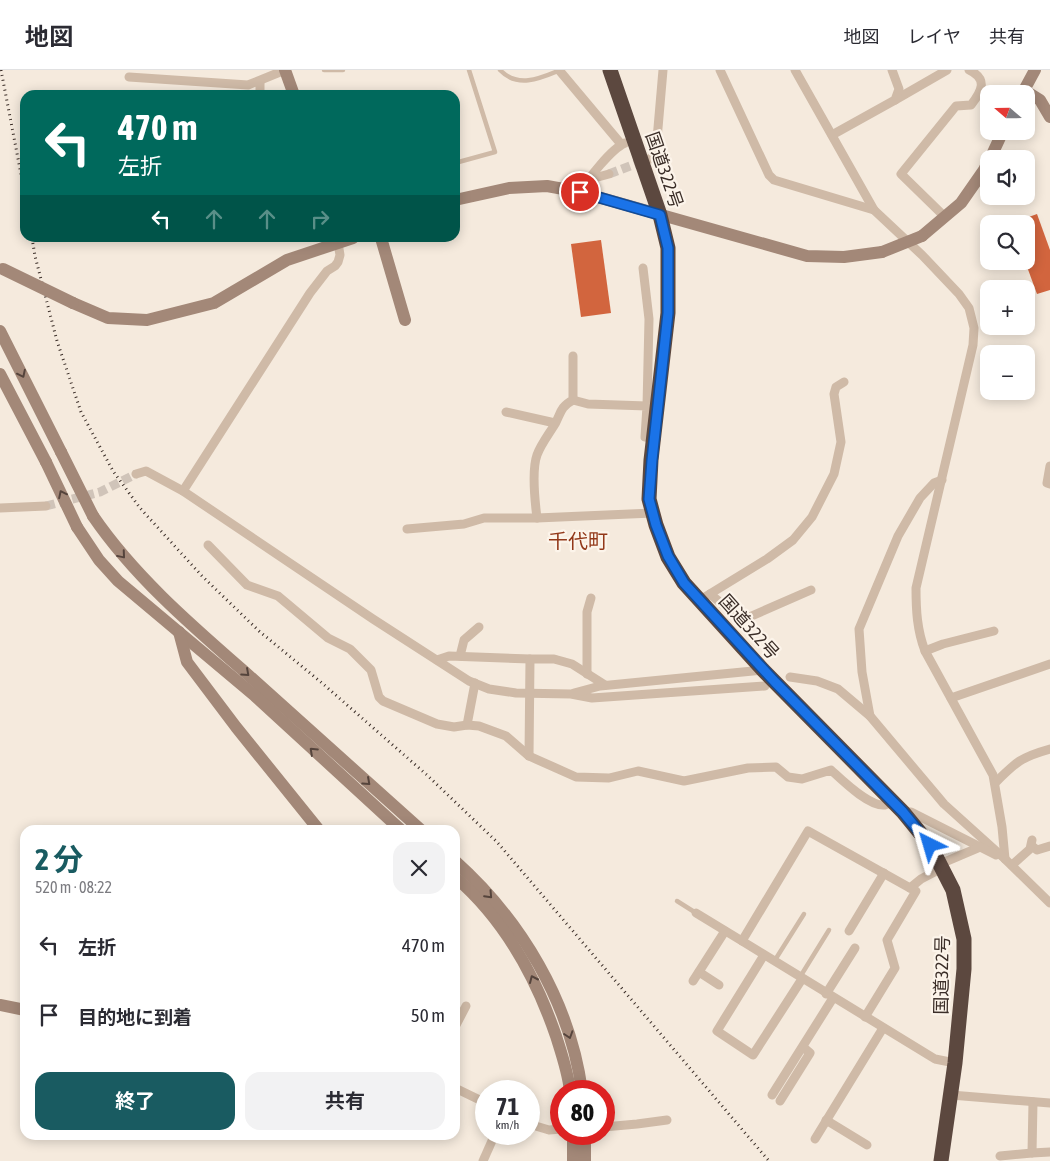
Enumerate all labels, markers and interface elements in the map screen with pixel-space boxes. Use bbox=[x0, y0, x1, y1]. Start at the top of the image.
text: 地図 bbox=[25, 23, 73, 50]
text: 地図 bbox=[844, 26, 880, 47]
text: レイヤ bbox=[908, 26, 961, 47]
text: 共有 bbox=[989, 26, 1025, 47]
north arrow bbox=[980, 85, 1035, 140]
map controls bbox=[980, 85, 1035, 400]
text: 470 m bbox=[118, 107, 197, 147]
icon: left bbox=[35, 110, 100, 175]
street label: 国道322号 bbox=[642, 129, 687, 211]
button: sound bbox=[980, 150, 1035, 205]
text: 左折 bbox=[118, 153, 162, 179]
pin bbox=[559, 171, 601, 213]
icon: arrive bbox=[566, 178, 594, 206]
icon: left bbox=[147, 205, 175, 233]
icon: ahead bbox=[200, 205, 228, 233]
icon: ahead bbox=[253, 205, 281, 233]
icon: right bbox=[306, 205, 334, 233]
button: search bbox=[980, 215, 1035, 270]
button: + bbox=[980, 280, 1035, 335]
button: − bbox=[980, 345, 1035, 400]
one-way arrow bbox=[16, 369, 26, 378]
one-way arrow bbox=[58, 491, 68, 500]
district label: 千代町 bbox=[548, 529, 608, 552]
one-way arrow bbox=[116, 549, 124, 558]
street label: 国道322号 bbox=[715, 590, 784, 663]
one-way arrow bbox=[240, 667, 249, 676]
one-way arrow bbox=[309, 748, 318, 757]
one-way arrow bbox=[361, 776, 370, 785]
position arrow bbox=[903, 818, 955, 870]
text: 2 分 bbox=[35, 842, 83, 876]
button: close bbox=[393, 842, 445, 894]
text: 520 m · 08:22 bbox=[35, 878, 112, 896]
one-way arrow bbox=[483, 889, 492, 898]
icon: left bbox=[35, 931, 63, 959]
text: 470 m bbox=[402, 934, 445, 956]
street label: 国道322号 bbox=[930, 935, 953, 1015]
text: 左折 bbox=[78, 936, 116, 958]
one-way arrow bbox=[529, 975, 540, 984]
icon: arrive bbox=[35, 1001, 63, 1029]
text: 50 m bbox=[411, 1004, 445, 1026]
text: 目的地に到着 bbox=[78, 1006, 192, 1028]
one-way arrow bbox=[563, 1031, 573, 1039]
button: 終了 bbox=[35, 1072, 235, 1130]
button: 共有 bbox=[245, 1072, 445, 1130]
speed limit sign: 80 bbox=[550, 1080, 615, 1145]
text: 71 bbox=[496, 1092, 519, 1120]
text: km/h bbox=[496, 1118, 519, 1132]

